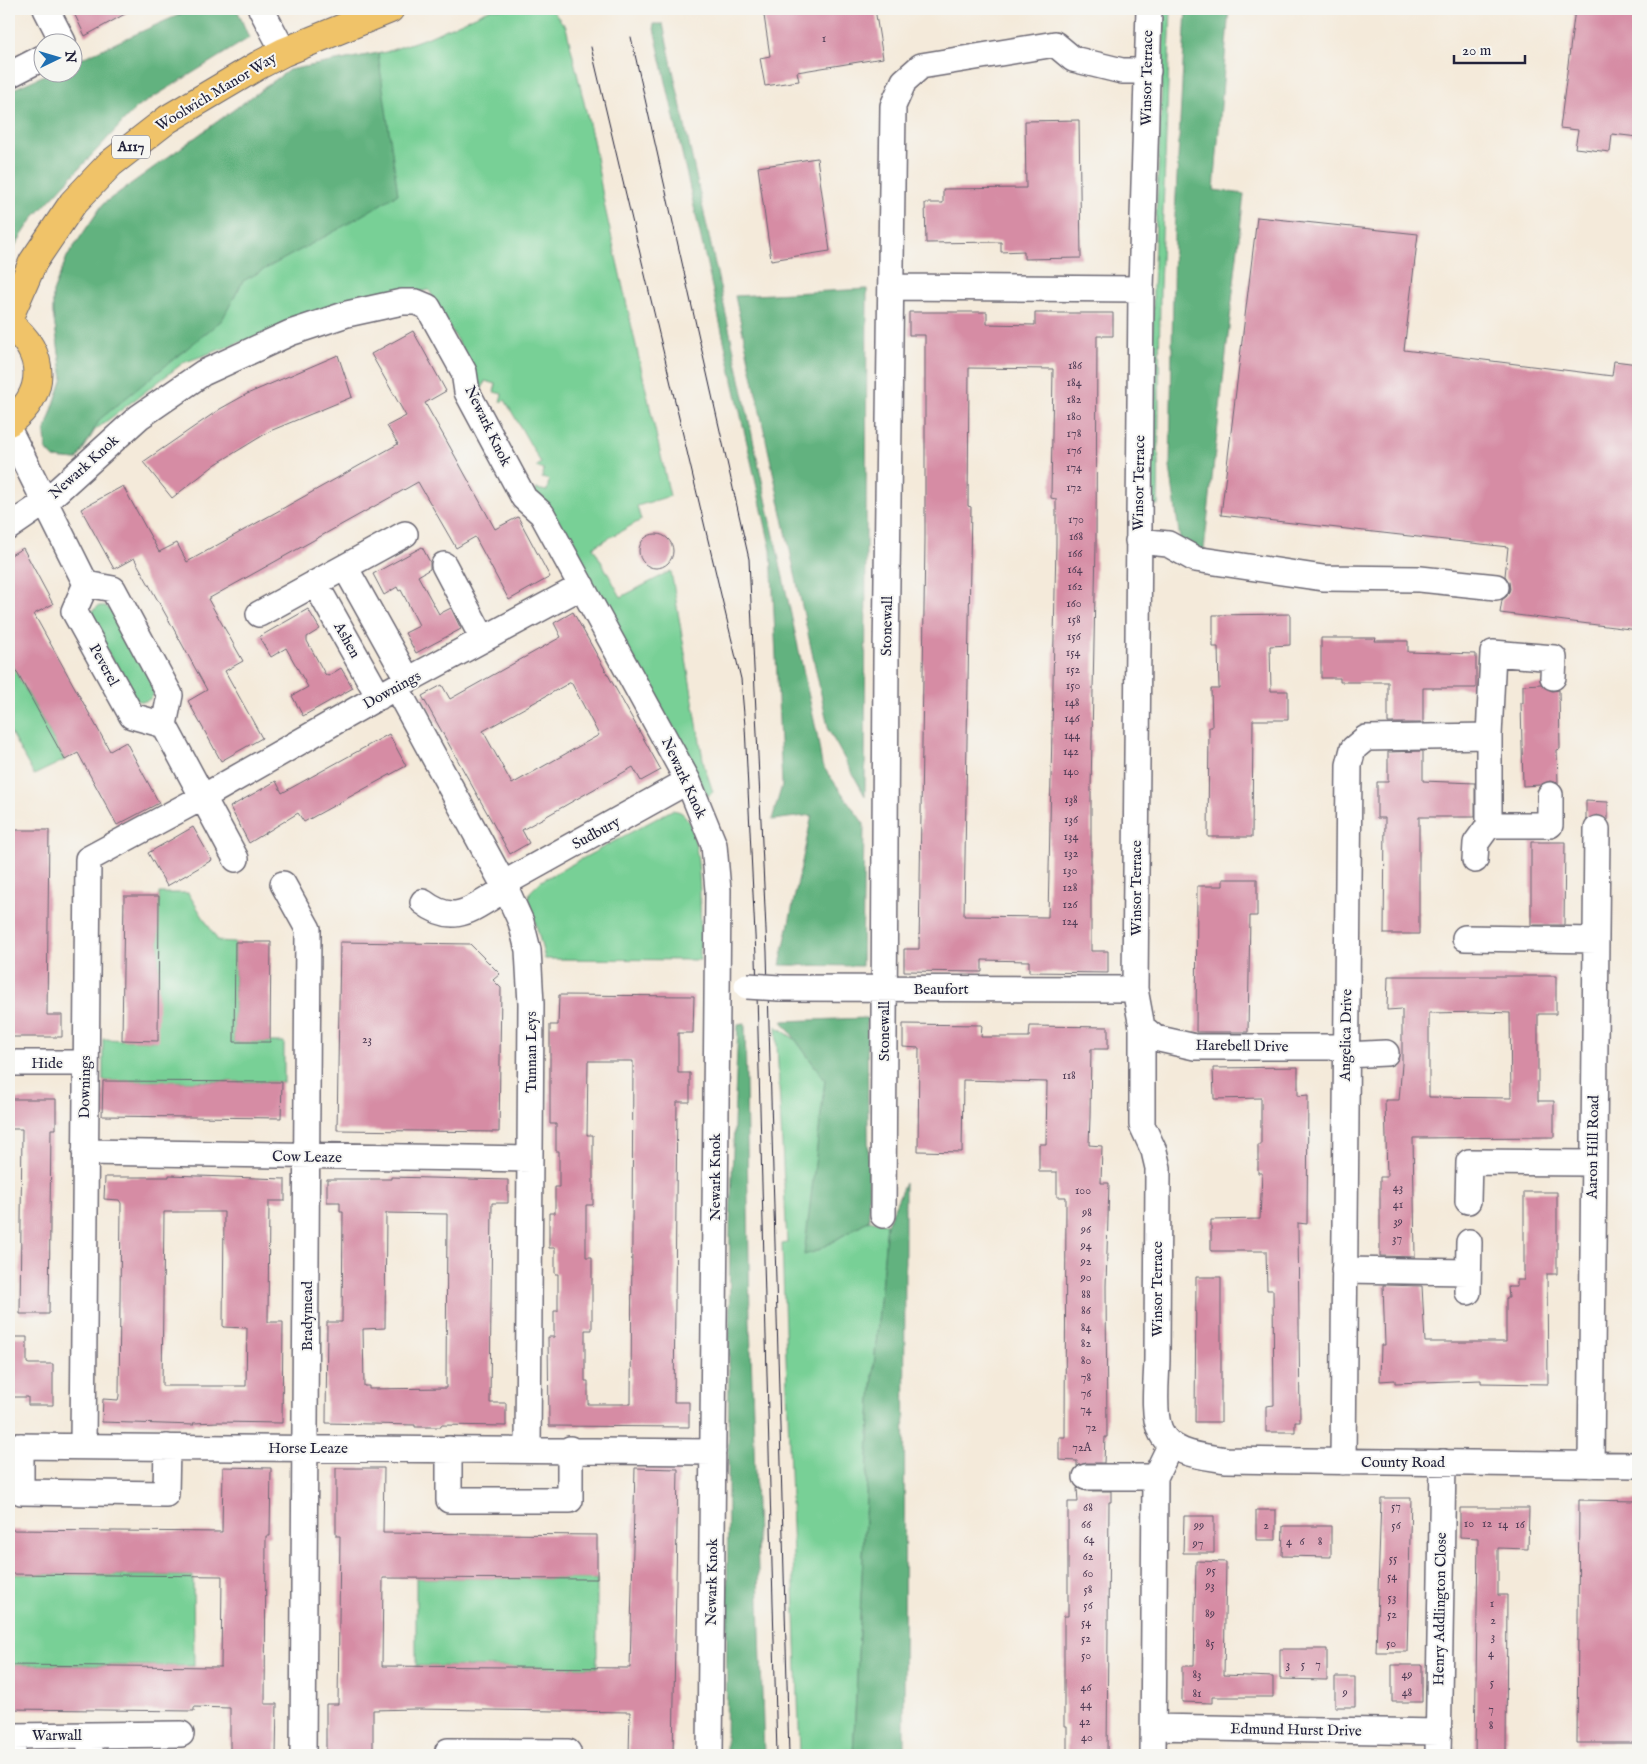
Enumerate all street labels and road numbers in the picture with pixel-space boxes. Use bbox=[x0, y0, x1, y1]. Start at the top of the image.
street label: Winsor Terrace bbox=[1137, 30, 1157, 126]
street label: Woolwich Manor Way bbox=[152, 48, 280, 136]
road number: A117 bbox=[112, 136, 150, 158]
street label: Newark Knok bbox=[460, 383, 516, 470]
street label: Newark Knok bbox=[45, 430, 124, 503]
street label: Winsor Terrace bbox=[1129, 435, 1149, 531]
street label: Stonewall bbox=[877, 595, 897, 656]
street label: Ashen bbox=[329, 618, 365, 661]
street label: Peverel bbox=[85, 641, 124, 690]
street label: Downings bbox=[360, 666, 424, 714]
street label: Newark Knok bbox=[657, 734, 711, 823]
street label: Sudbury bbox=[569, 812, 624, 854]
street label: Winsor Terrace bbox=[1127, 840, 1146, 936]
street label: Beaufort bbox=[913, 980, 969, 999]
street label: Angelica Drive bbox=[1336, 989, 1356, 1082]
street label: Stonewall bbox=[875, 1000, 894, 1061]
street label: Tunnan Leys bbox=[522, 1011, 541, 1093]
street label: Harebell Drive bbox=[1195, 1036, 1289, 1056]
street label: Hide bbox=[31, 1054, 63, 1073]
street label: Downings bbox=[75, 1055, 95, 1119]
street label: Aaron Hill Road bbox=[1583, 1094, 1603, 1200]
street label: Newark Knok bbox=[706, 1132, 725, 1221]
street label: Cow Leaze bbox=[272, 1147, 342, 1167]
street label: Winsor Terrace bbox=[1148, 1241, 1167, 1337]
street label: Bradymead bbox=[298, 1280, 317, 1351]
street label: Horse Leaze bbox=[268, 1439, 348, 1458]
street label: County Road bbox=[1361, 1453, 1446, 1472]
street label: Henry Addlington Close bbox=[1429, 1532, 1451, 1686]
street label: Newark Knok bbox=[702, 1537, 722, 1626]
street label: Edmund Hurst Drive bbox=[1230, 1719, 1362, 1741]
street label: Warwall bbox=[32, 1726, 83, 1745]

